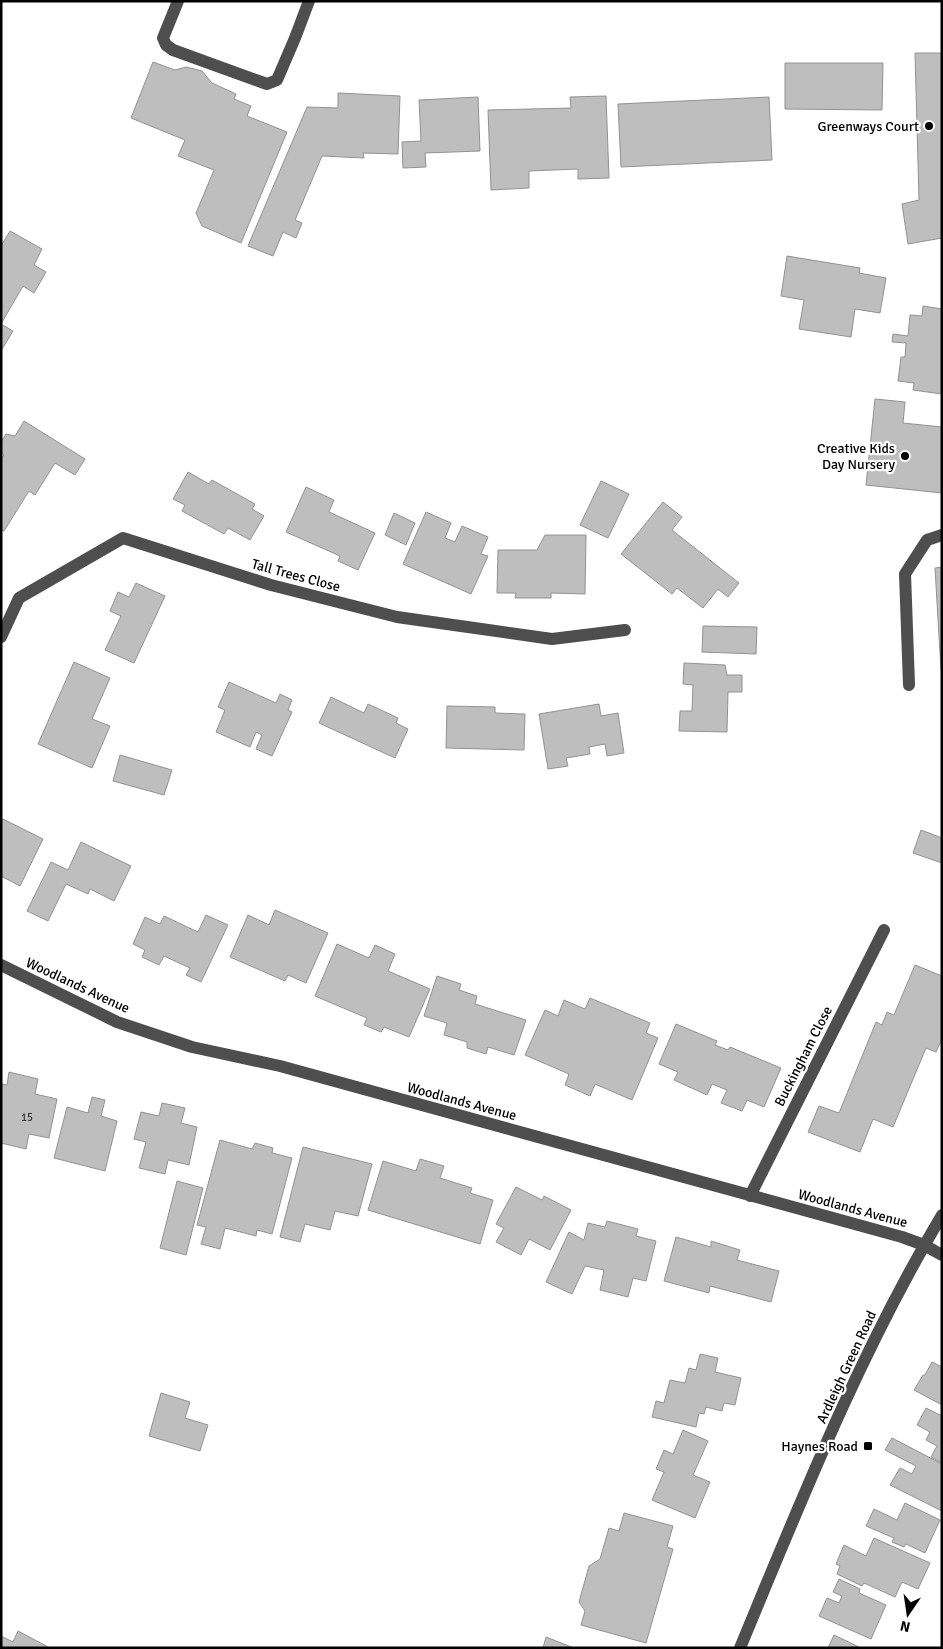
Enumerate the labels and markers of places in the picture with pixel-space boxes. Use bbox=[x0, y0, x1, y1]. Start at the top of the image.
place label: Greenways Court bbox=[817, 118, 919, 135]
marker: Greenways Court bbox=[923, 120, 935, 132]
place label: Creative Kids Day Nursery bbox=[817, 440, 895, 473]
marker: Creative Kids Day Nursery bbox=[899, 450, 911, 462]
place label: Haynes Road bbox=[781, 1438, 858, 1455]
marker: Haynes Road bbox=[862, 1440, 874, 1452]

